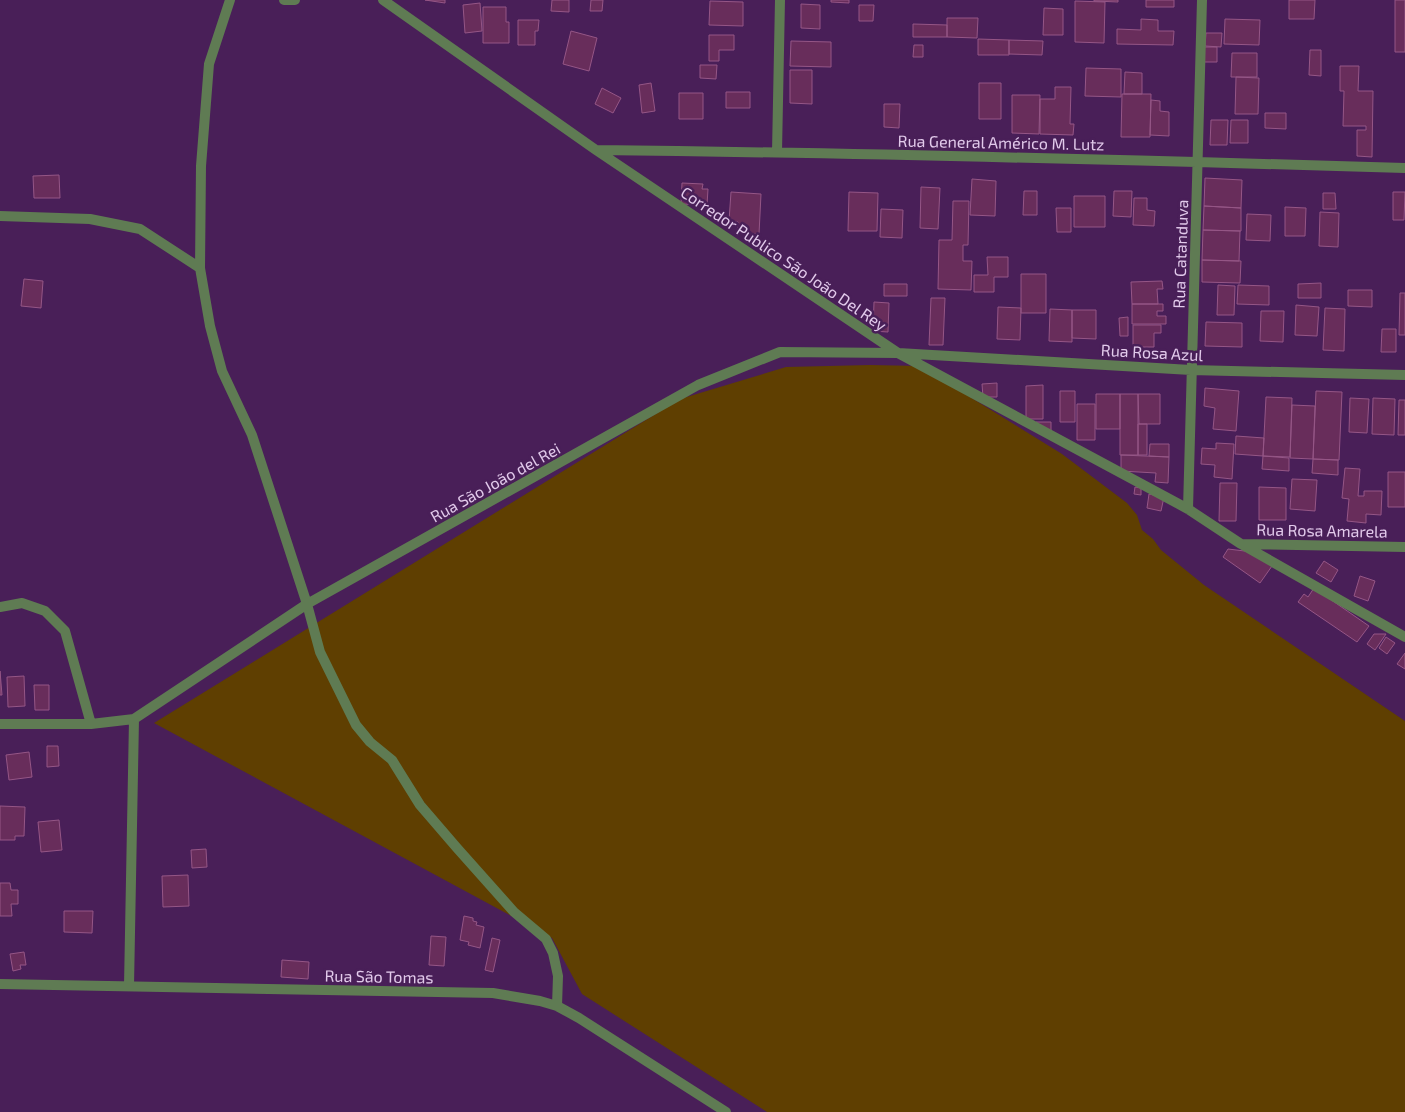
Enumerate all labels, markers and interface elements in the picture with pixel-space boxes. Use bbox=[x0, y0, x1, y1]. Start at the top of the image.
street label: Rua General Américo M. Lutz bbox=[897, 131, 1105, 153]
street label: Corredor Publico São João Del Rey bbox=[677, 182, 891, 334]
street label: Rua Catanduva bbox=[1169, 199, 1191, 309]
street label: Rua Rosa Azul bbox=[1100, 340, 1204, 364]
street label: Rua São João del Rei bbox=[427, 438, 563, 526]
street label: Rua Rosa Amarela bbox=[1256, 519, 1388, 541]
street label: Rua São Tomas bbox=[324, 966, 434, 986]

